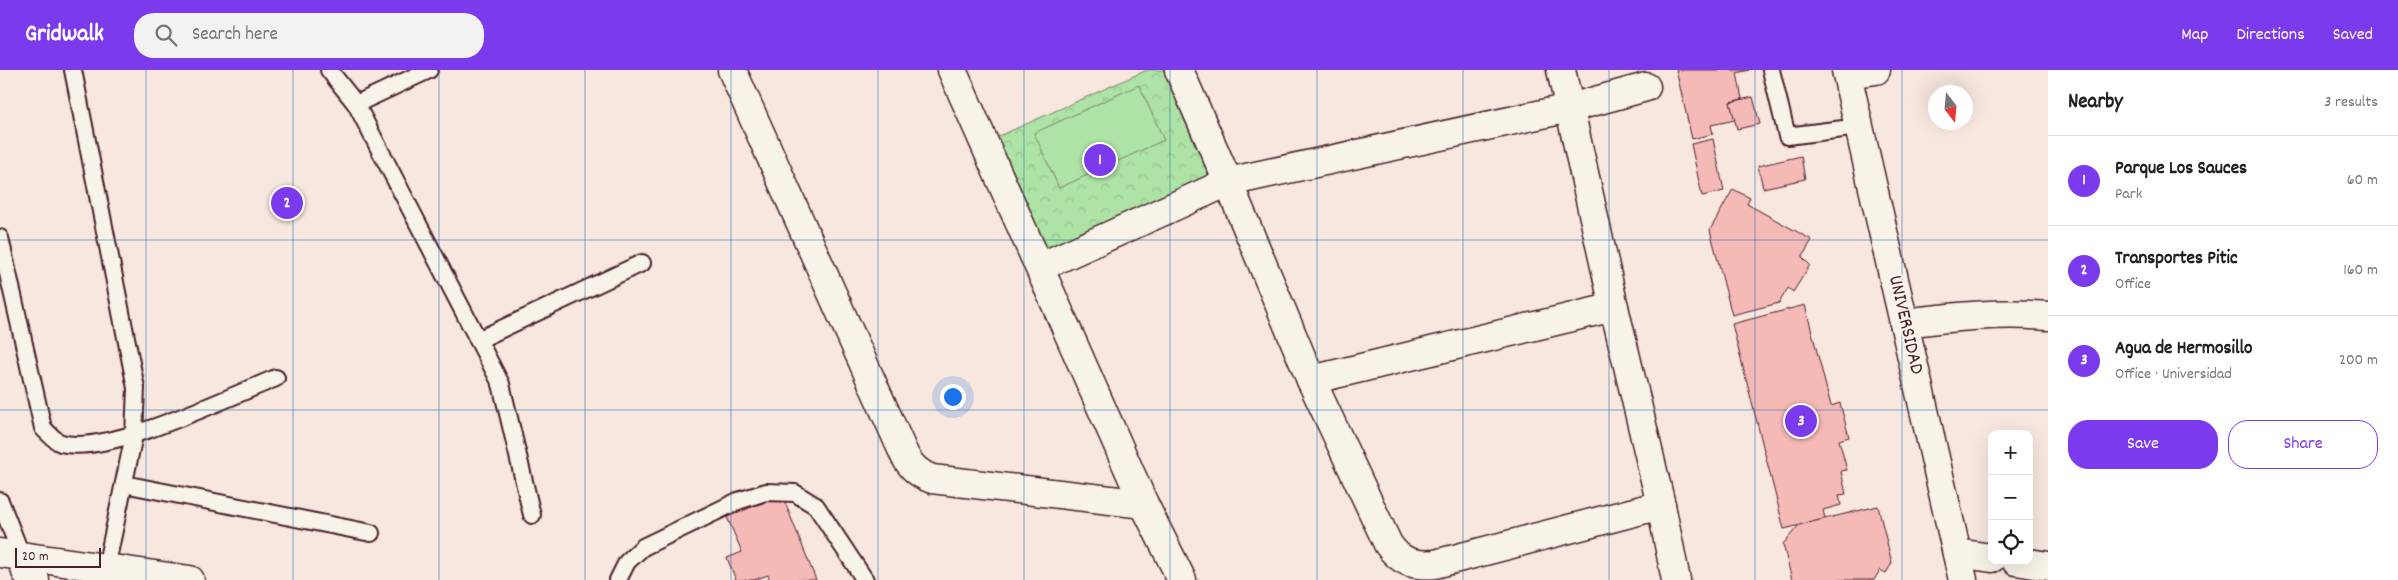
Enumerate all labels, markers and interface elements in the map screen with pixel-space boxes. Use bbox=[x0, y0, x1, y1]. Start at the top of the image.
search box bbox=[134, 13, 484, 58]
text: Gridwalk bbox=[25, 18, 104, 52]
icon: search bbox=[152, 21, 180, 49]
text: Search here bbox=[192, 22, 278, 49]
text: Map bbox=[2181, 23, 2208, 48]
text: Directions bbox=[2236, 23, 2305, 48]
text: Saved bbox=[2333, 23, 2373, 48]
north arrow bbox=[1928, 85, 1973, 130]
text: Nearby bbox=[2068, 88, 2123, 118]
text: 3 results bbox=[2324, 91, 2378, 114]
pin: 1 bbox=[1084, 141, 1116, 179]
text: Parque Los Sauces bbox=[2115, 156, 2247, 183]
text: 1 bbox=[2082, 169, 2086, 192]
text: 60 m bbox=[2347, 169, 2378, 192]
text: Park bbox=[2115, 183, 2142, 206]
pin: 2 bbox=[271, 184, 303, 222]
text: Transportes Pitic bbox=[2115, 246, 2238, 273]
text: 2 bbox=[2081, 259, 2088, 282]
text: 160 m bbox=[2343, 259, 2378, 282]
street label: UNIVERSIDAD bbox=[1880, 273, 1930, 377]
text: Office bbox=[2115, 273, 2151, 296]
text: Agua de Hermosillo bbox=[2115, 336, 2252, 363]
text: 3 bbox=[2080, 349, 2088, 372]
text: 200 m bbox=[2339, 349, 2378, 372]
text: Office · Universidad bbox=[2115, 363, 2232, 386]
your location bbox=[940, 384, 966, 410]
pin: 3 bbox=[1785, 402, 1817, 440]
button: Save bbox=[2068, 420, 2218, 469]
button: Share bbox=[2228, 420, 2378, 469]
map controls bbox=[1988, 430, 2033, 565]
button: + bbox=[1988, 430, 2033, 475]
button: − bbox=[1988, 475, 2033, 520]
button: locate bbox=[1988, 520, 2033, 565]
scale bar bbox=[15, 545, 101, 568]
text: 20 m bbox=[22, 547, 49, 567]

